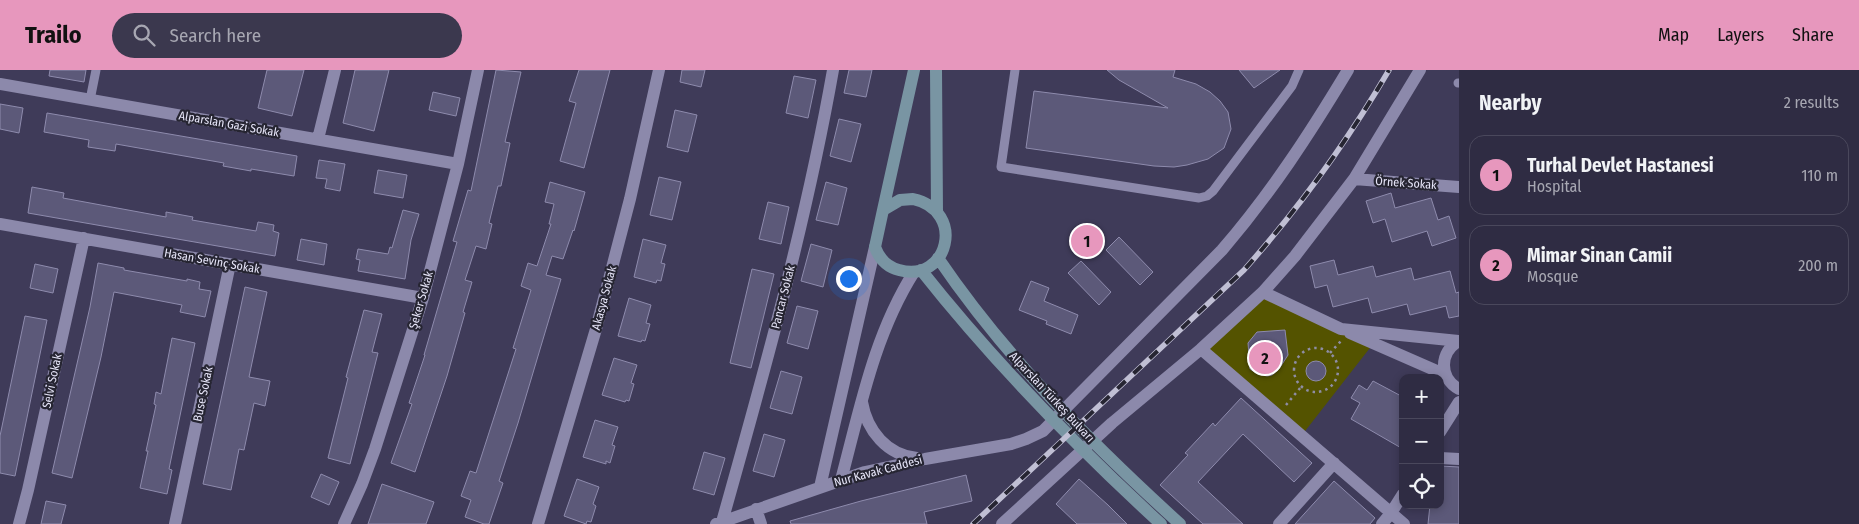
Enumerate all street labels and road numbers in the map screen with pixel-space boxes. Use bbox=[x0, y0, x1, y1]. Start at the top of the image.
street label: Alparslan Gazi Sokak bbox=[178, 108, 281, 140]
street label: Örnek Sokak bbox=[1375, 172, 1438, 192]
street label: Hasan Sevinç Sokak bbox=[163, 246, 261, 276]
street label: Pancar Sokak bbox=[768, 263, 798, 330]
street label: Akasya Sokak bbox=[589, 264, 619, 331]
street label: Şeker Sokak bbox=[406, 269, 436, 331]
street label: Alparslan Türkeş Bulvarı bbox=[1007, 349, 1097, 445]
street label: Selvi Sokak bbox=[39, 352, 65, 409]
street label: Buse Sokak bbox=[190, 365, 216, 423]
street label: Nur Kavak Caddesi bbox=[832, 452, 924, 490]

